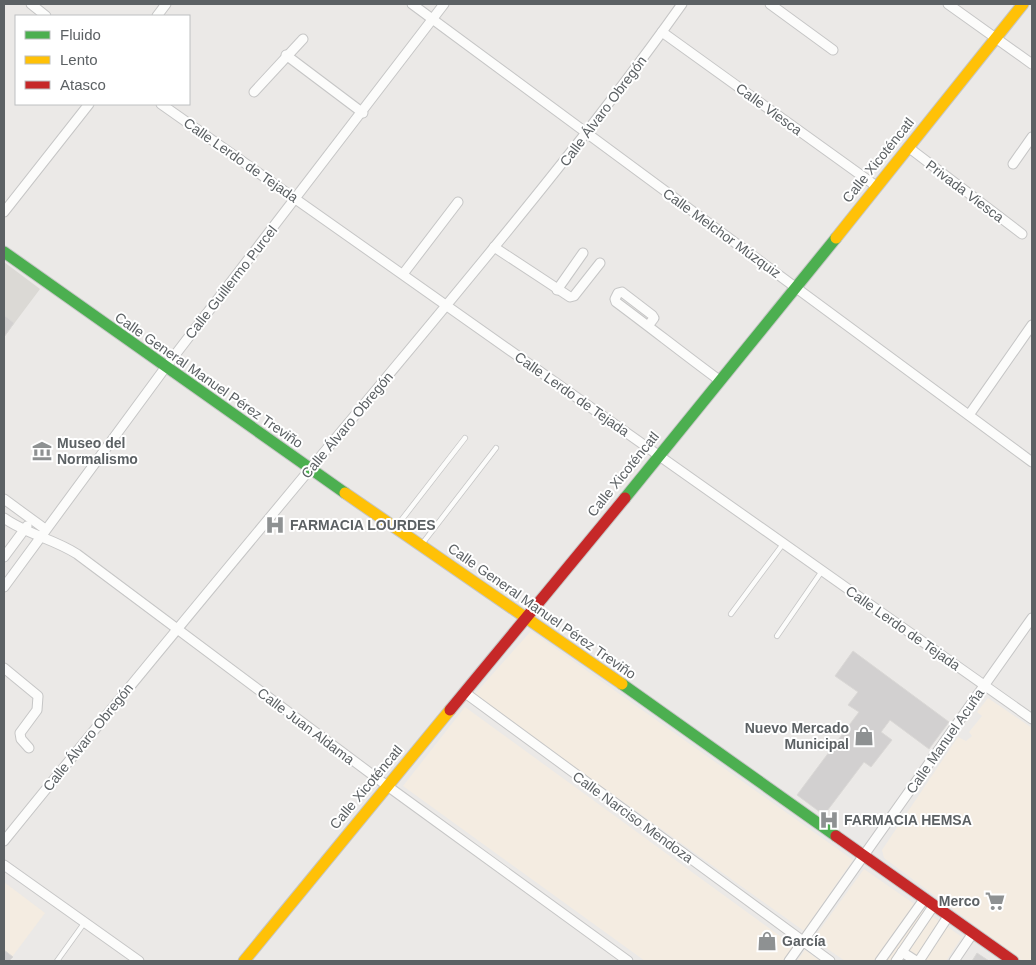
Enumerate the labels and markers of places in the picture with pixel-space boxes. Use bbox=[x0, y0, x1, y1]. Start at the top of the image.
place label: Museo del Normalismo bbox=[57, 435, 138, 467]
museum icon: Museo del Normalismo bbox=[31, 440, 53, 462]
hospital icon: FARMACIA LOURDES bbox=[264, 514, 286, 536]
place label: FARMACIA LOURDES bbox=[290, 517, 436, 533]
place label: Nuevo Mercado Municipal bbox=[745, 720, 849, 752]
shop icon: Nuevo Mercado Municipal bbox=[853, 725, 875, 747]
hospital icon: FARMACIA HEMSA bbox=[818, 809, 840, 831]
place label: FARMACIA HEMSA bbox=[844, 812, 972, 828]
supermarket icon: Merco bbox=[984, 890, 1006, 912]
place label: Merco bbox=[939, 893, 980, 909]
shop icon: García bbox=[756, 930, 778, 952]
place label: García bbox=[782, 933, 826, 949]

